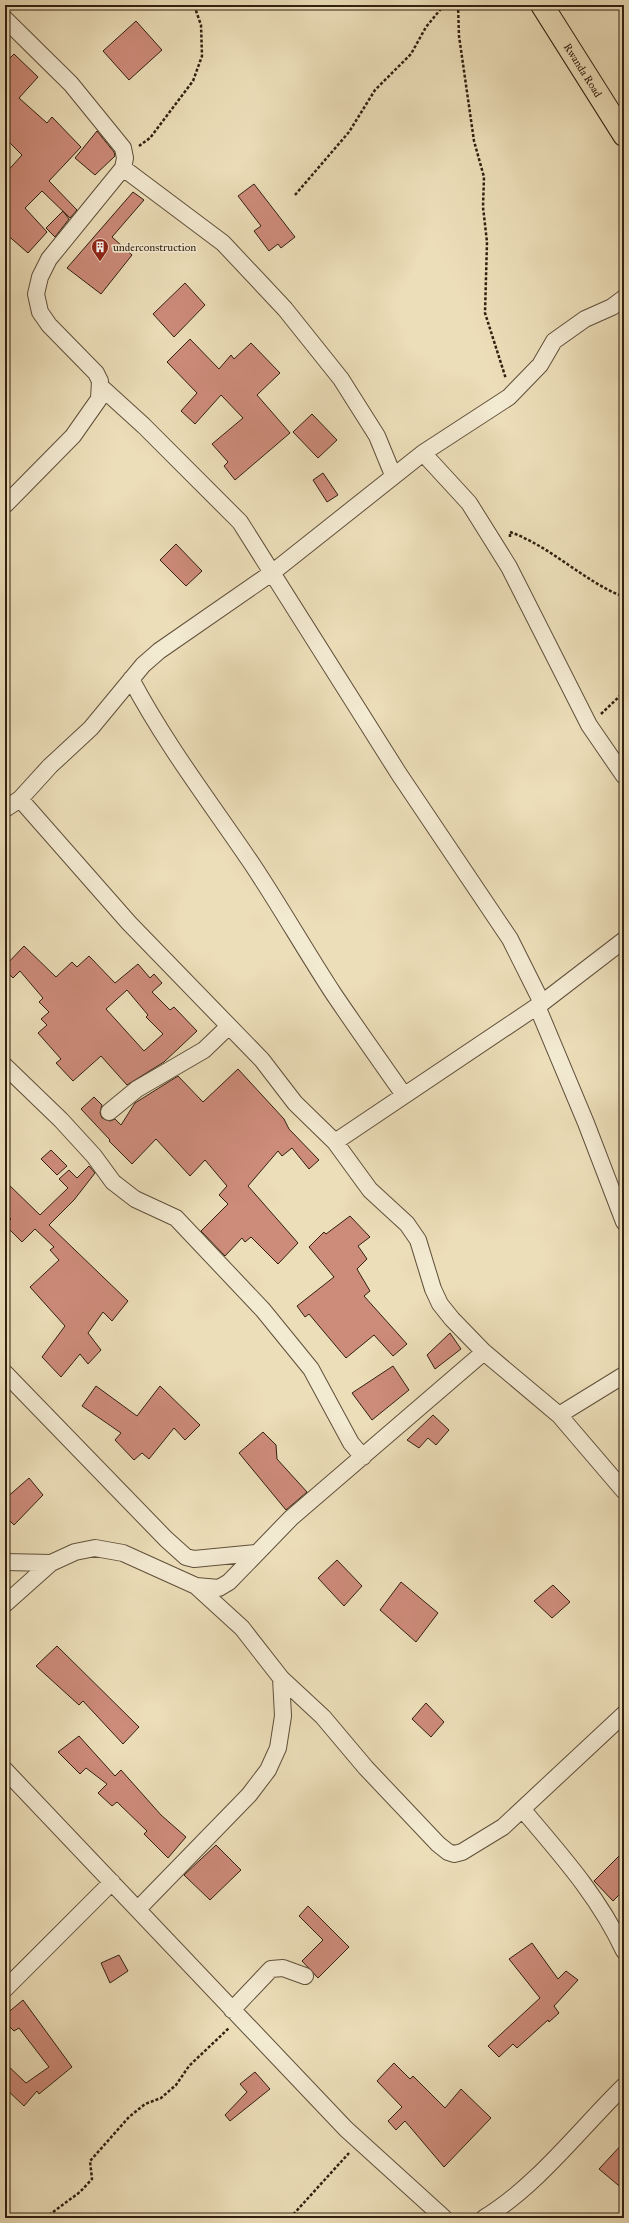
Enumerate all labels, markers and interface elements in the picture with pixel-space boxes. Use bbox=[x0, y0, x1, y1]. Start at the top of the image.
street label: Rwanda Road bbox=[561, 41, 605, 100]
building icon: underconstruction bbox=[90, 237, 110, 262]
place label: underconstruction bbox=[113, 241, 196, 254]

